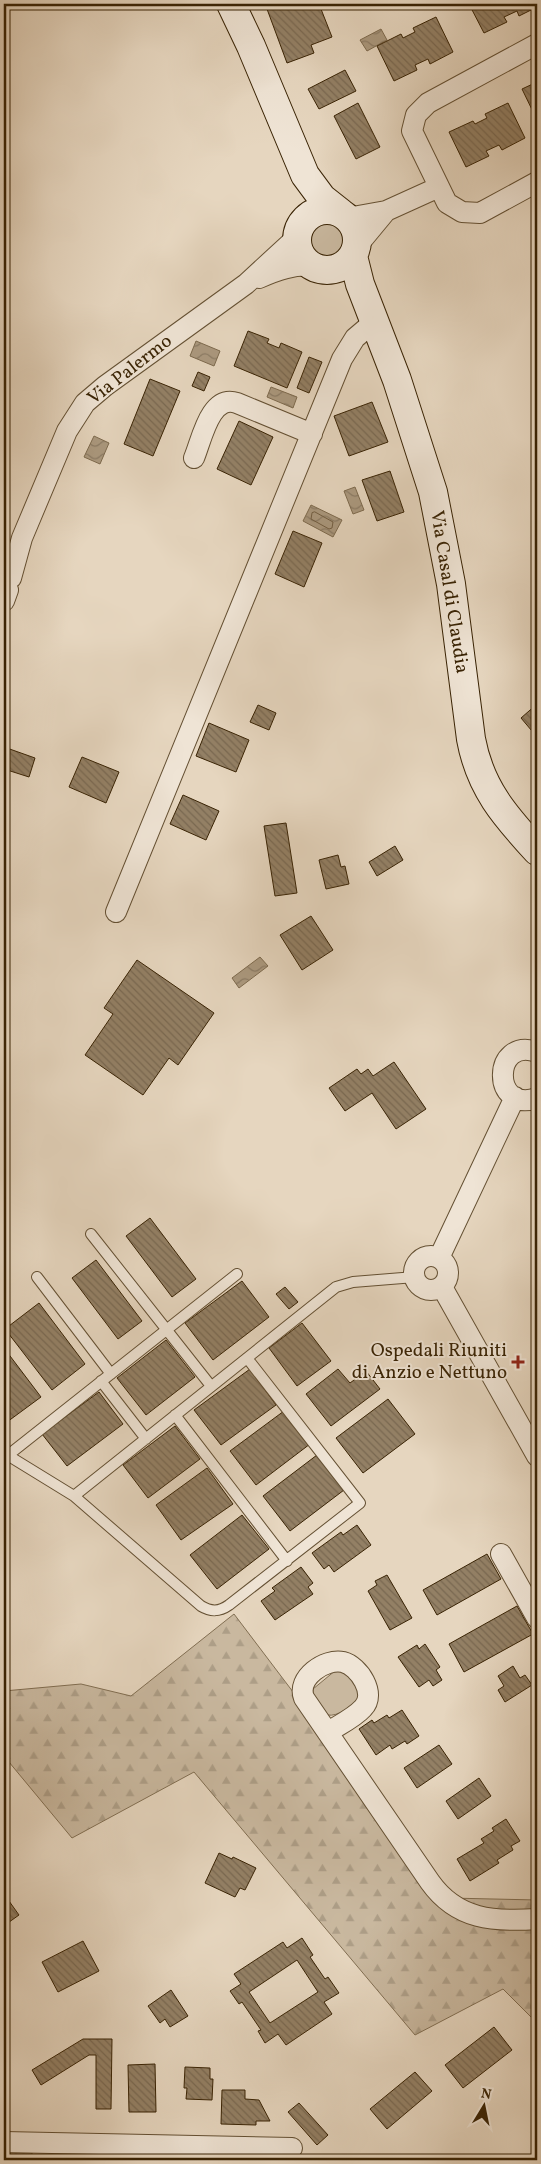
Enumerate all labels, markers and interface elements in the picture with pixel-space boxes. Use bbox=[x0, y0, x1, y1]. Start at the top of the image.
street label: Via Palermo bbox=[82, 329, 178, 411]
street label: Via Casal di Claudia bbox=[423, 509, 475, 675]
place label: Ospedali Riuniti di Anzio e Nettuno bbox=[352, 1338, 507, 1386]
marker: Ospedali Riuniti di Anzio e Nettuno bbox=[511, 1355, 525, 1369]
north arrow bbox=[458, 2082, 508, 2132]
text: N bbox=[479, 2084, 493, 2105]

